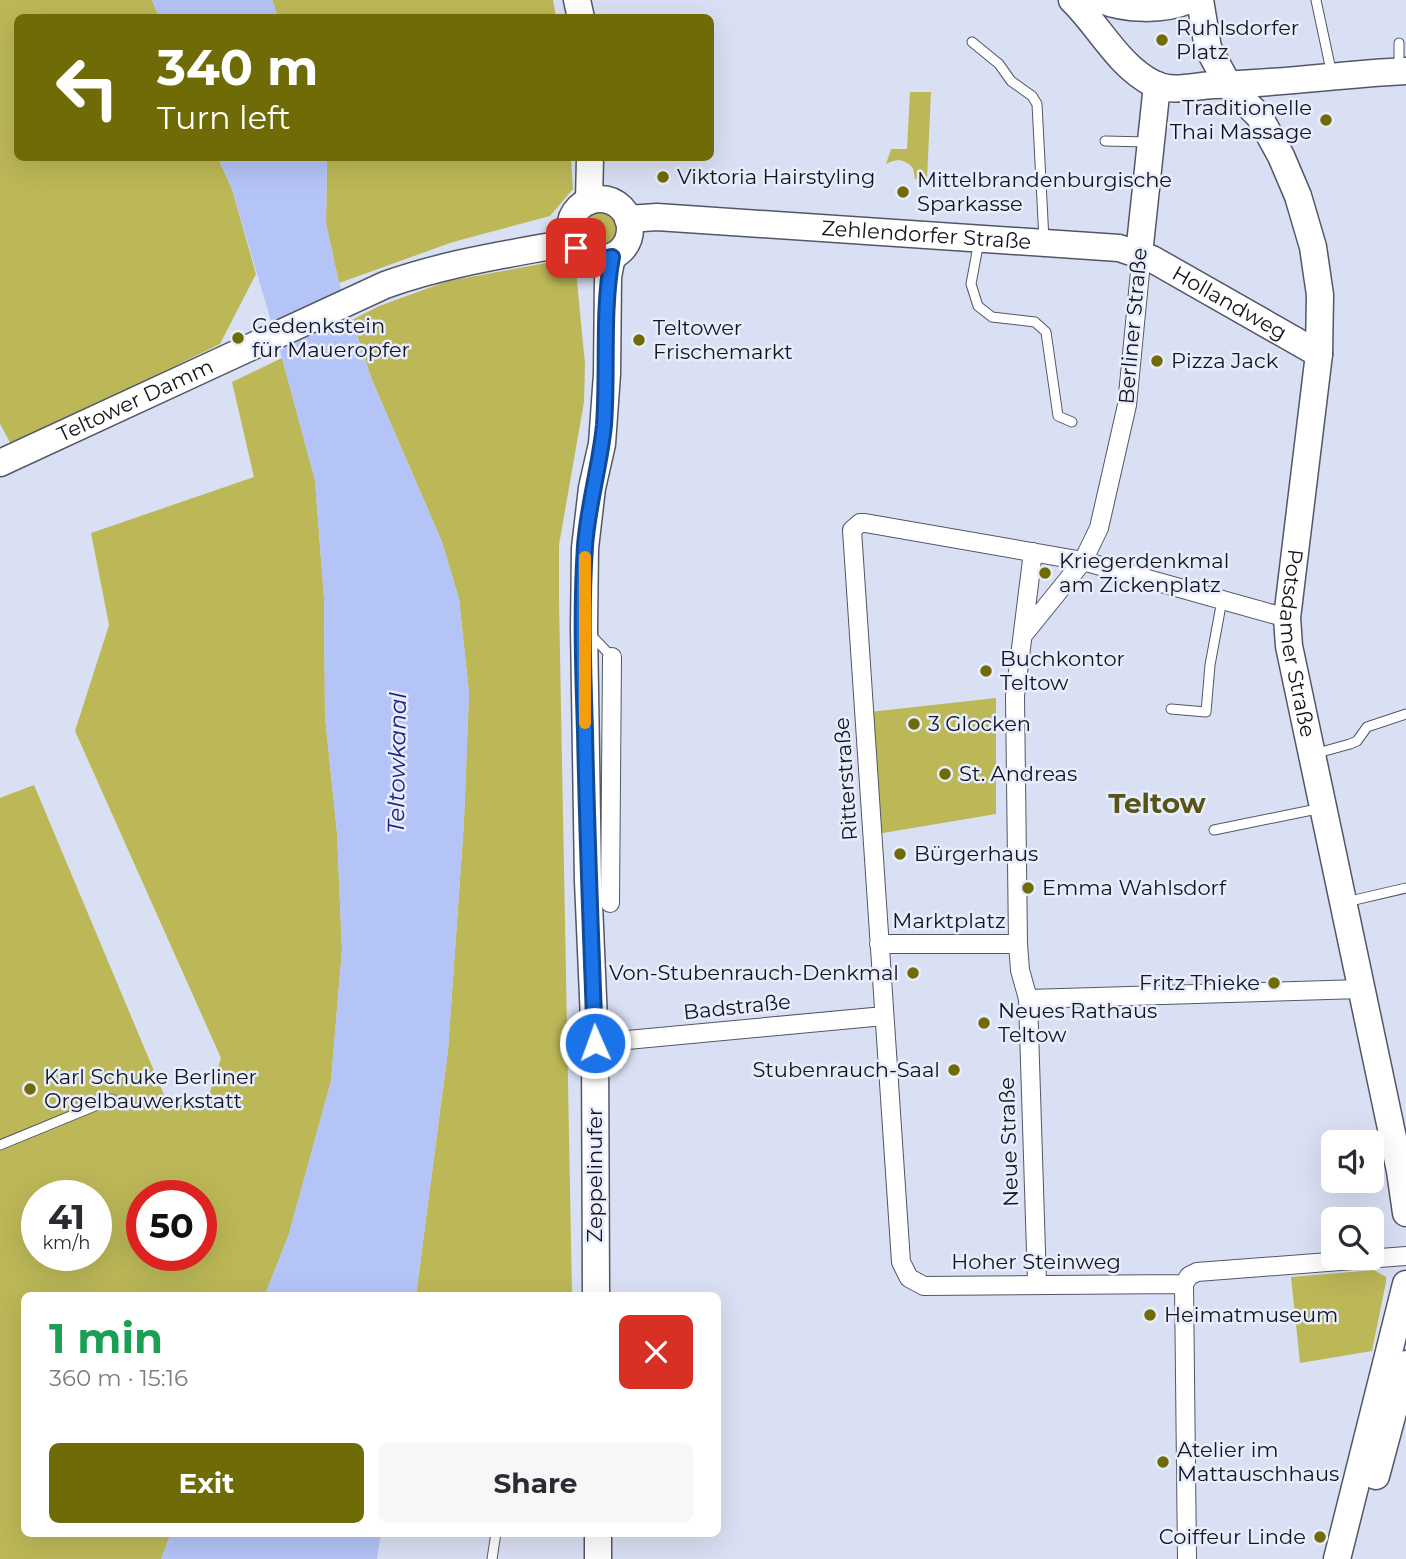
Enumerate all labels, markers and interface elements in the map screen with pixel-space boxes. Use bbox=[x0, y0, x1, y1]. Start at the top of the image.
place label: Ruhlsdorfer Platz bbox=[1176, 15, 1299, 64]
marker: Ruhlsdorfer Platz bbox=[1154, 32, 1170, 48]
text: 340 m bbox=[157, 38, 318, 97]
icon: left bbox=[42, 42, 133, 133]
place label: Traditionelle Thai Massage bbox=[1170, 95, 1312, 144]
text: Turn left bbox=[157, 98, 291, 137]
marker: Traditionelle Thai Massage bbox=[1318, 112, 1334, 128]
place label: Viktoria Hairstyling bbox=[677, 164, 875, 189]
place label: Mittelbrandenburgische Sparkasse bbox=[917, 167, 1172, 216]
marker: Viktoria Hairstyling bbox=[655, 169, 671, 185]
marker: Mittelbrandenburgische Sparkasse bbox=[895, 184, 911, 200]
street label: Zehlendorfer Straße bbox=[821, 215, 1032, 254]
pin bbox=[546, 218, 606, 278]
icon: arrive bbox=[557, 229, 595, 267]
street label: Berliner Straße bbox=[1113, 247, 1152, 405]
street label: Hollandweg bbox=[1168, 260, 1291, 345]
place label: Gedenkstein für Maueropfer bbox=[252, 313, 410, 362]
place label: Teltower Frischemarkt bbox=[653, 315, 793, 364]
marker: Gedenkstein für Maueropfer bbox=[230, 330, 246, 346]
marker: Teltower Frischemarkt bbox=[631, 332, 647, 348]
place label: Pizza Jack bbox=[1171, 348, 1279, 373]
street label: Teltower Damm bbox=[53, 353, 217, 447]
marker: Pizza Jack bbox=[1149, 353, 1165, 369]
place label: Kriegerdenkmal am Zickenplatz bbox=[1059, 548, 1229, 597]
street label: Potsdamer Straße bbox=[1275, 548, 1321, 739]
marker: Kriegerdenkmal am Zickenplatz bbox=[1037, 565, 1053, 581]
place label: Buchkontor Teltow bbox=[1000, 646, 1125, 695]
marker: Buchkontor Teltow bbox=[978, 663, 994, 679]
water label: Teltowkanal bbox=[382, 691, 412, 834]
place label: 3 Glocken bbox=[928, 711, 1031, 736]
marker: 3 Glocken bbox=[906, 716, 922, 732]
street label: Ritterstraße bbox=[829, 717, 862, 842]
place label: St. Andreas bbox=[959, 761, 1077, 786]
marker: St. Andreas bbox=[937, 766, 953, 782]
district label: Teltow bbox=[1108, 786, 1207, 820]
place label: Bürgerhaus bbox=[914, 841, 1038, 866]
marker: Bürgerhaus bbox=[892, 846, 908, 862]
place label: Emma Wahlsdorf bbox=[1042, 875, 1227, 900]
marker: Emma Wahlsdorf bbox=[1020, 880, 1036, 896]
street label: Marktplatz bbox=[892, 908, 1006, 933]
place label: Von-Stubenrauch-Denkmal bbox=[609, 960, 899, 985]
marker: Von-Stubenrauch-Denkmal bbox=[905, 965, 921, 981]
place label: Fritz Thieke bbox=[1139, 970, 1260, 995]
marker: Fritz Thieke bbox=[1266, 975, 1282, 991]
street label: Badstraße bbox=[682, 988, 792, 1025]
place label: Neues Rathaus Teltow bbox=[998, 998, 1157, 1047]
position arrow bbox=[558, 1006, 632, 1080]
marker: Neues Rathaus Teltow bbox=[976, 1015, 992, 1031]
place label: Stubenrauch-Saal bbox=[752, 1057, 940, 1082]
marker: Stubenrauch-Saal bbox=[946, 1062, 962, 1078]
place label: Karl Schuke Berliner Orgelbauwerkstatt bbox=[44, 1064, 257, 1113]
street label: Neue Straße bbox=[994, 1077, 1023, 1207]
marker: Karl Schuke Berliner Orgelbauwerkstatt bbox=[22, 1081, 38, 1097]
street label: Zeppelinufer bbox=[582, 1108, 607, 1242]
map controls bbox=[1321, 1130, 1384, 1270]
button: sound bbox=[1321, 1130, 1384, 1193]
speed limit sign: 50 bbox=[126, 1180, 217, 1271]
text: 41 bbox=[48, 1195, 85, 1238]
button: search bbox=[1321, 1207, 1384, 1270]
text: km/h bbox=[42, 1232, 91, 1254]
street label: Hoher Steinweg bbox=[951, 1249, 1121, 1274]
place label: Heimatmuseum bbox=[1164, 1302, 1338, 1327]
marker: Heimatmuseum bbox=[1142, 1307, 1158, 1323]
text: 1 min bbox=[49, 1312, 163, 1364]
button: close bbox=[619, 1315, 693, 1389]
text: 360 m · 15:16 bbox=[49, 1364, 188, 1392]
place label: Atelier im Mattauschhaus bbox=[1177, 1437, 1339, 1486]
button: Exit bbox=[49, 1443, 364, 1523]
button: Share bbox=[378, 1443, 693, 1523]
marker: Atelier im Mattauschhaus bbox=[1155, 1454, 1171, 1470]
place label: Coiffeur Linde bbox=[1159, 1524, 1306, 1549]
marker: Coiffeur Linde bbox=[1312, 1529, 1328, 1545]

